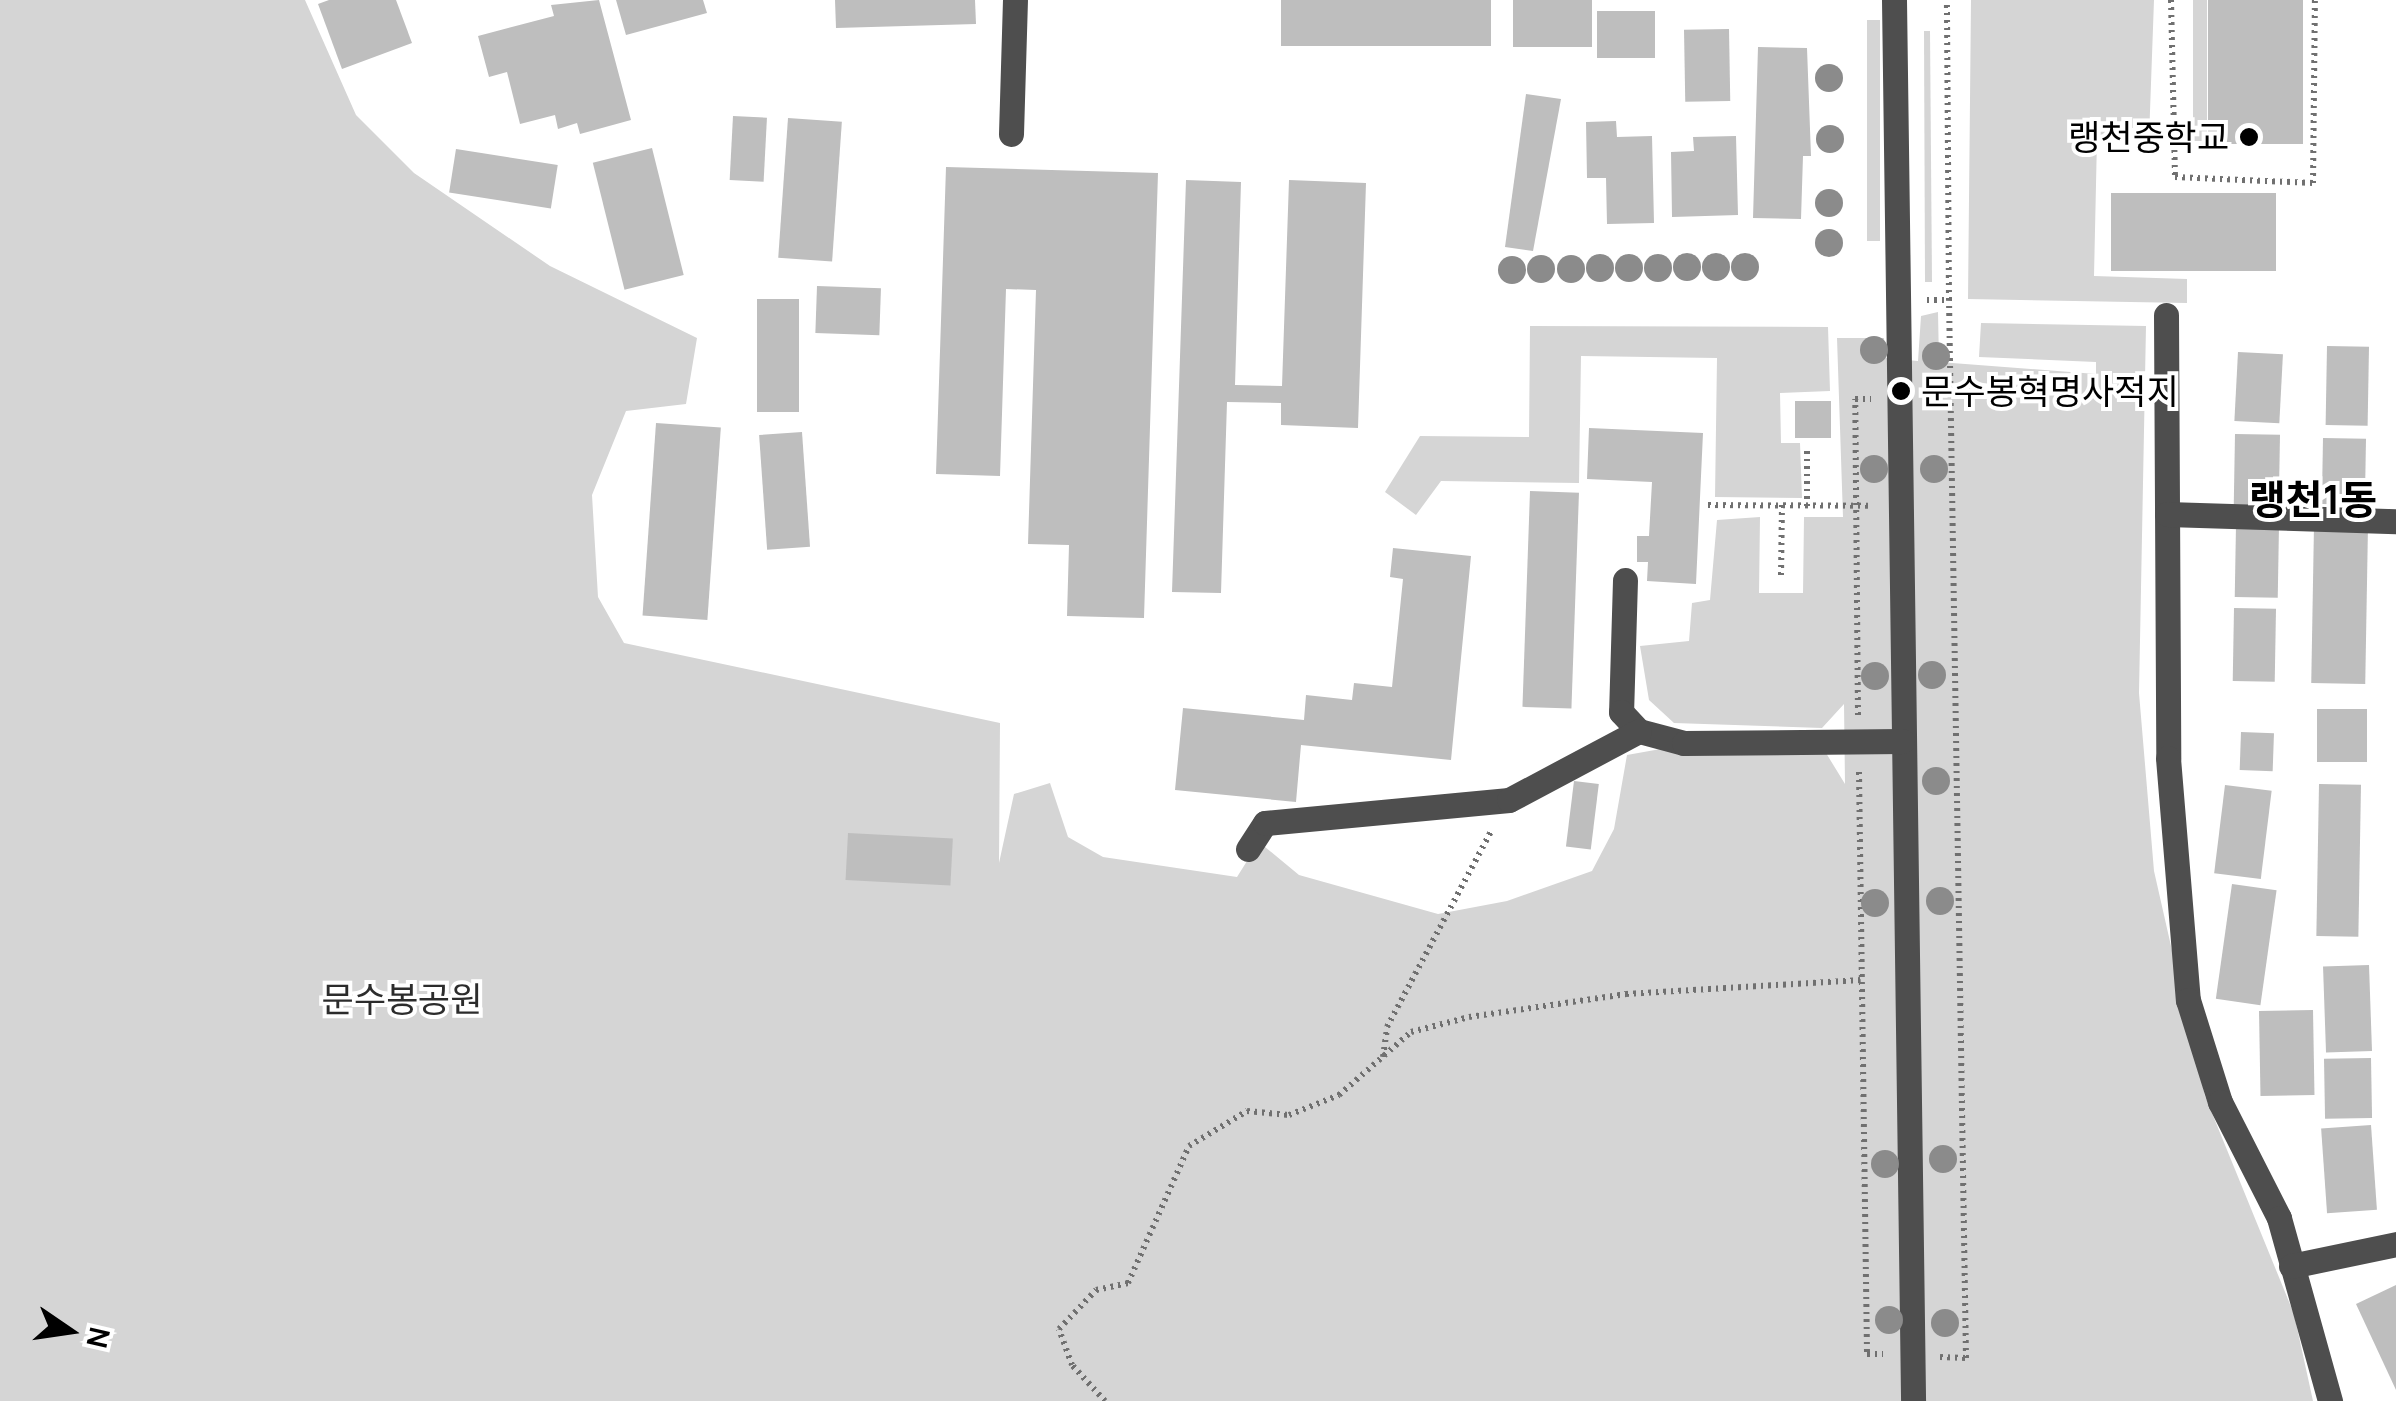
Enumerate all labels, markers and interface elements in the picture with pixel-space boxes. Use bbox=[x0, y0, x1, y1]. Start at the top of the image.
place label: 랭천중학교 bbox=[2068, 116, 2229, 158]
marker: 랭천중학교 bbox=[2238, 126, 2260, 148]
place label: 문수봉혁명사적지 bbox=[1921, 370, 2179, 412]
marker: 문수봉혁명사적지 bbox=[1890, 380, 1912, 402]
district label: 랭천1동 bbox=[2249, 475, 2377, 523]
park label: 문수봉공원 bbox=[322, 978, 482, 1020]
north arrow bbox=[20, 1281, 120, 1381]
text: N bbox=[78, 1324, 120, 1352]

